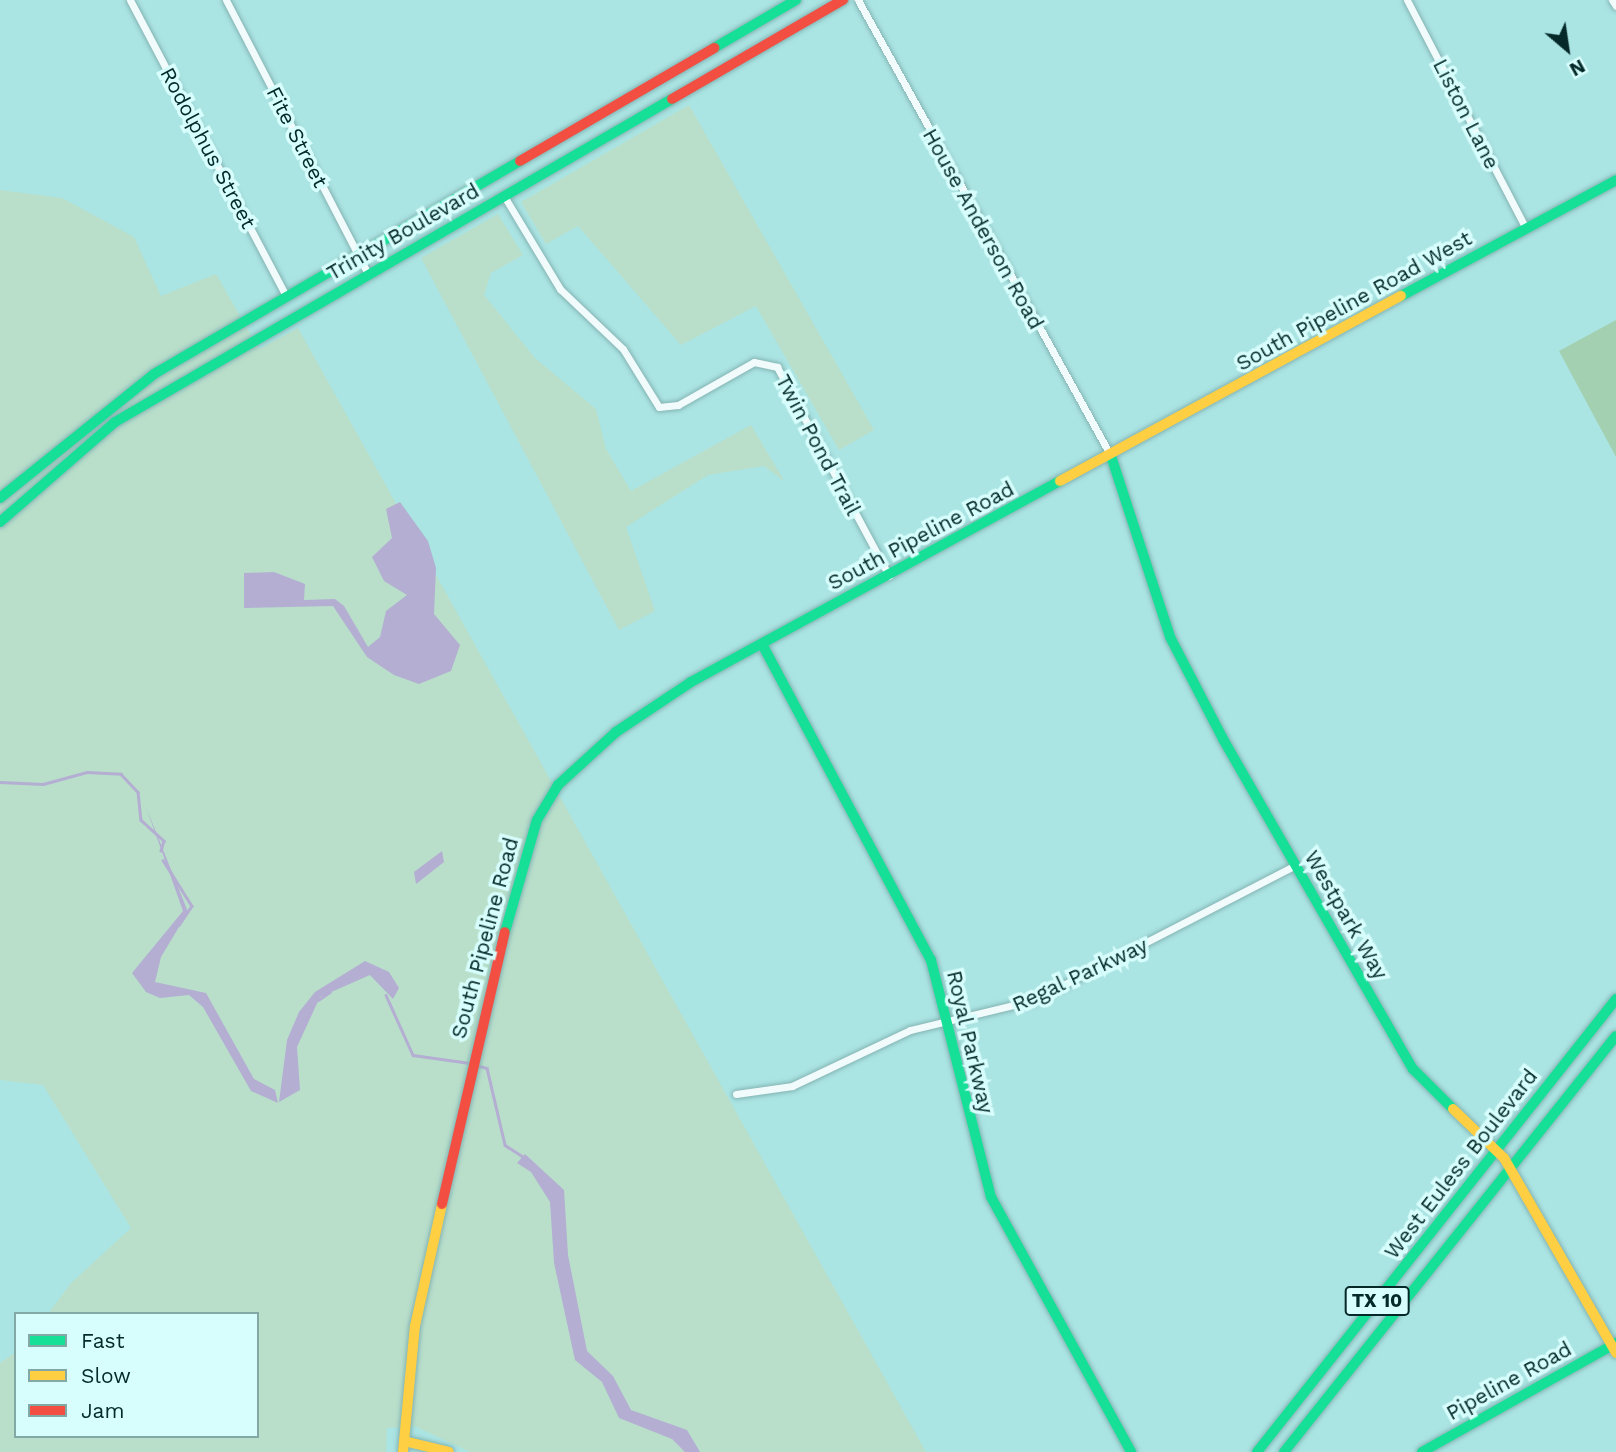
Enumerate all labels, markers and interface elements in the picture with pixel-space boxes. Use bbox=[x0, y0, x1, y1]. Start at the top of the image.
north arrow bbox=[1532, 14, 1602, 84]
text: N bbox=[1566, 54, 1589, 81]
street label: Liston Lane bbox=[1427, 55, 1505, 173]
street label: Rodolphus Street bbox=[155, 63, 261, 233]
street label: Fite Street bbox=[261, 82, 333, 192]
street label: House Anderson Road bbox=[917, 124, 1049, 334]
street label: Trinity Boulevard bbox=[322, 178, 484, 286]
street label: South Pipeline Road West bbox=[1232, 226, 1476, 376]
street label: Twin Pond Trail bbox=[770, 370, 866, 520]
street label: South Pipeline Road bbox=[824, 476, 1018, 596]
street label: South Pipeline Road bbox=[446, 835, 524, 1041]
street label: Westpark Way bbox=[1299, 846, 1393, 984]
street label: Regal Parkway bbox=[1008, 933, 1152, 1017]
street label: Royal Parkway bbox=[941, 968, 999, 1116]
street label: West Euless Boulevard bbox=[1379, 1064, 1543, 1264]
road number: TX 10 bbox=[1344, 1286, 1410, 1316]
legend bbox=[14, 1312, 259, 1438]
text: Fast bbox=[81, 1328, 125, 1353]
street label: Pipeline Road bbox=[1442, 1336, 1576, 1426]
text: Slow bbox=[81, 1363, 131, 1388]
text: Jam bbox=[81, 1398, 124, 1423]

